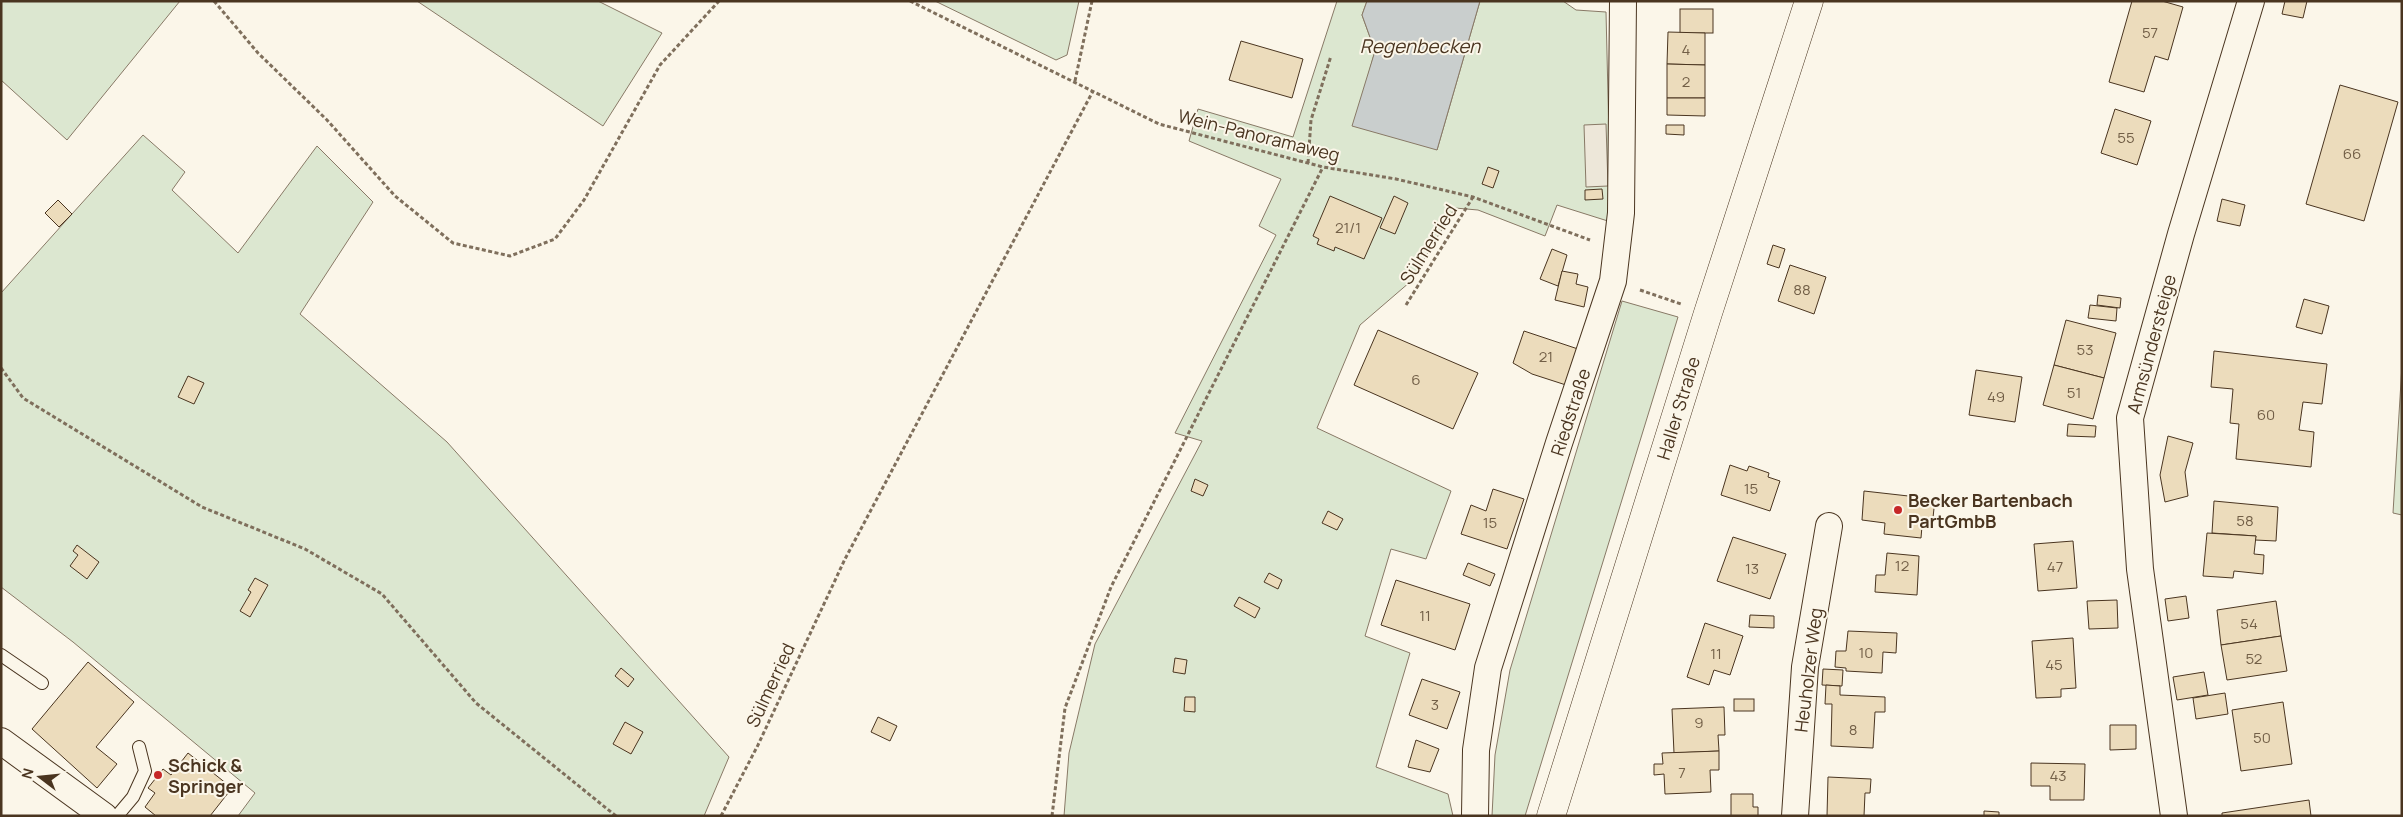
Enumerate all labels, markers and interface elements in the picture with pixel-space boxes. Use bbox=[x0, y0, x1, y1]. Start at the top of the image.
house number: 57 bbox=[2142, 22, 2158, 43]
water label: Regenbecken bbox=[1360, 33, 1481, 59]
house number: 4 bbox=[1682, 39, 1691, 60]
house number: 2 bbox=[1682, 71, 1690, 92]
street label: Wein-Panoramaweg bbox=[1175, 103, 1343, 167]
house number: 55 bbox=[2117, 127, 2135, 148]
house number: 66 bbox=[2343, 143, 2361, 164]
street label: Sülmerried bbox=[1394, 199, 1462, 289]
house number: 21/1 bbox=[1335, 217, 1361, 238]
street label: Armsündersteige bbox=[2121, 272, 2181, 416]
house number: 88 bbox=[1793, 279, 1811, 300]
house number: 53 bbox=[2077, 339, 2093, 360]
house number: 21 bbox=[1539, 346, 1553, 367]
street label: Haller Straße bbox=[1651, 353, 1705, 463]
street label: Riedstraße bbox=[1545, 365, 1595, 459]
house number: 6 bbox=[1411, 369, 1421, 390]
house number: 51 bbox=[2067, 382, 2081, 403]
house number: 49 bbox=[1987, 386, 2005, 407]
house number: 60 bbox=[2257, 404, 2275, 425]
house number: 15 bbox=[1744, 478, 1758, 499]
place label: Becker Bartenbach PartGmbB bbox=[1908, 488, 2073, 533]
marker: Becker Bartenbach PartGmbB bbox=[1892, 504, 1904, 516]
house number: 58 bbox=[2236, 510, 2254, 531]
house number: 15 bbox=[1483, 512, 1497, 533]
house number: 12 bbox=[1895, 555, 1909, 576]
house number: 47 bbox=[2047, 556, 2063, 577]
house number: 13 bbox=[1745, 558, 1759, 579]
house number: 11 bbox=[1419, 605, 1431, 626]
street label: Heuholzer Weg bbox=[1788, 606, 1828, 734]
house number: 54 bbox=[2240, 613, 2258, 634]
street label: Sülmerried bbox=[740, 639, 800, 731]
house number: 10 bbox=[1859, 642, 1874, 663]
house number: 11 bbox=[1710, 643, 1722, 664]
house number: 52 bbox=[2246, 648, 2262, 669]
house number: 45 bbox=[2045, 654, 2063, 675]
house number: 3 bbox=[1431, 694, 1439, 715]
house number: 9 bbox=[1694, 712, 1704, 733]
house number: 8 bbox=[1849, 719, 1857, 740]
house number: 50 bbox=[2253, 727, 2271, 748]
north arrow bbox=[15, 752, 65, 802]
place label: Schick & Springer bbox=[168, 753, 244, 798]
house number: 7 bbox=[1678, 762, 1686, 783]
house number: 43 bbox=[2049, 765, 2067, 786]
text: N bbox=[17, 766, 38, 781]
marker: Schick & Springer bbox=[152, 769, 164, 781]

